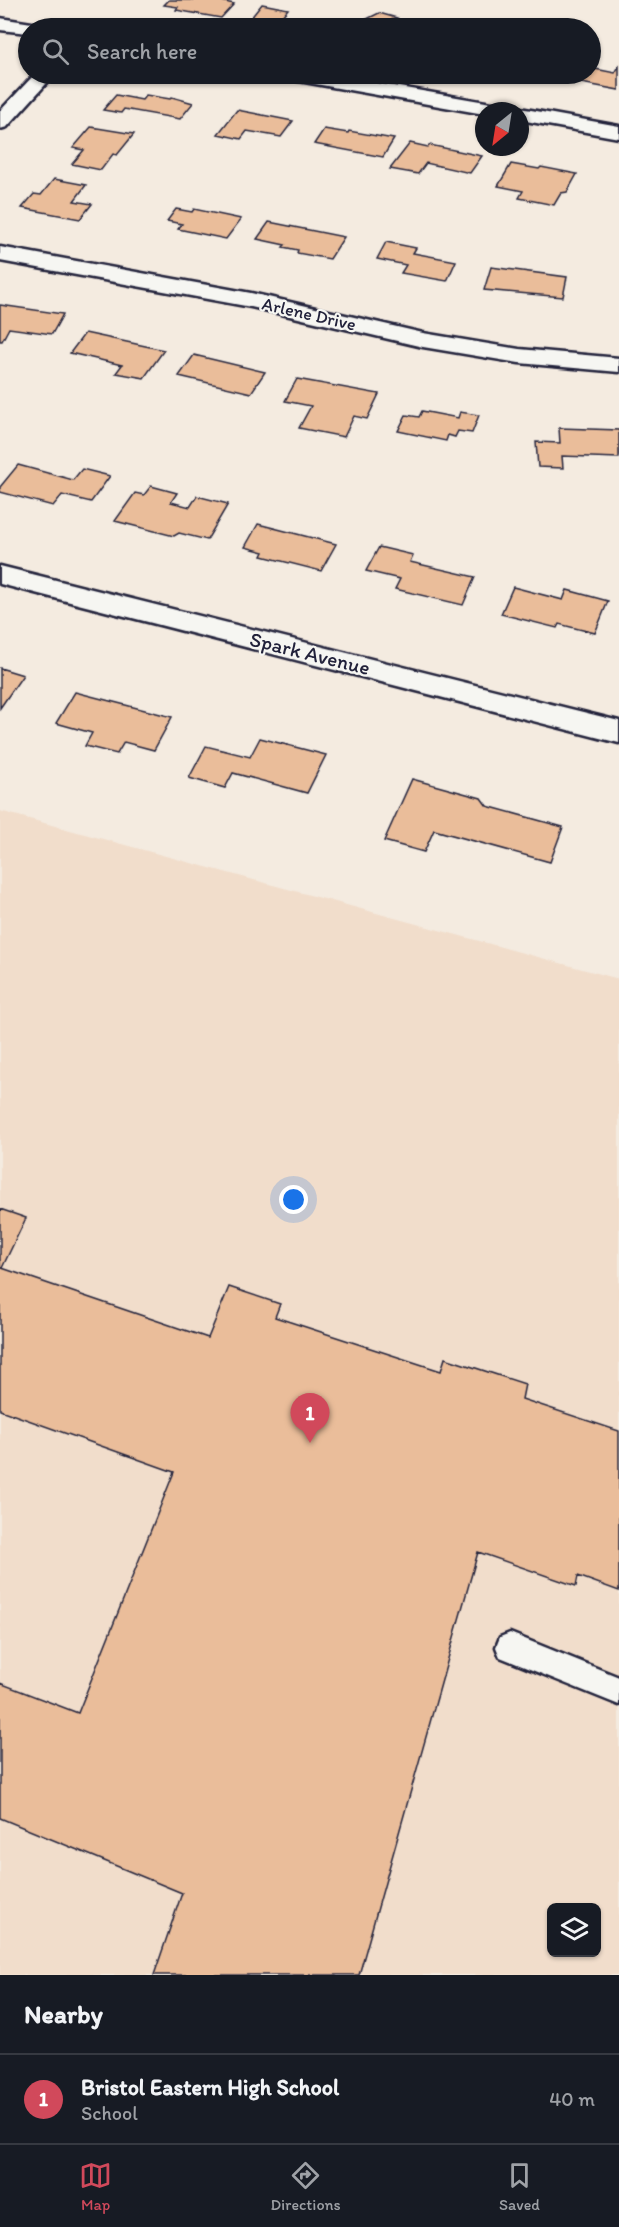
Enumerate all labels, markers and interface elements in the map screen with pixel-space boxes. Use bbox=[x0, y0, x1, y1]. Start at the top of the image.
search box bbox=[18, 18, 601, 84]
icon: search bbox=[39, 35, 72, 68]
text: Search here bbox=[87, 38, 197, 65]
north arrow bbox=[475, 102, 529, 156]
street label: Arlene Drive bbox=[260, 293, 358, 335]
street label: Spark Avenue bbox=[247, 626, 373, 680]
your location bbox=[279, 1185, 308, 1214]
pin: 1 bbox=[290, 1394, 330, 1443]
map controls bbox=[547, 1903, 601, 1957]
button: layers bbox=[547, 1903, 601, 1957]
text: Nearby bbox=[24, 1998, 103, 2030]
text: Bristol Eastern High School bbox=[81, 2074, 339, 2101]
text: 1 bbox=[39, 2087, 48, 2111]
text: 40 m bbox=[549, 2087, 595, 2111]
text: School bbox=[81, 2101, 138, 2125]
tab: Map bbox=[79, 2159, 112, 2214]
tab: Directions bbox=[270, 2159, 341, 2214]
tab: Saved bbox=[499, 2159, 540, 2214]

